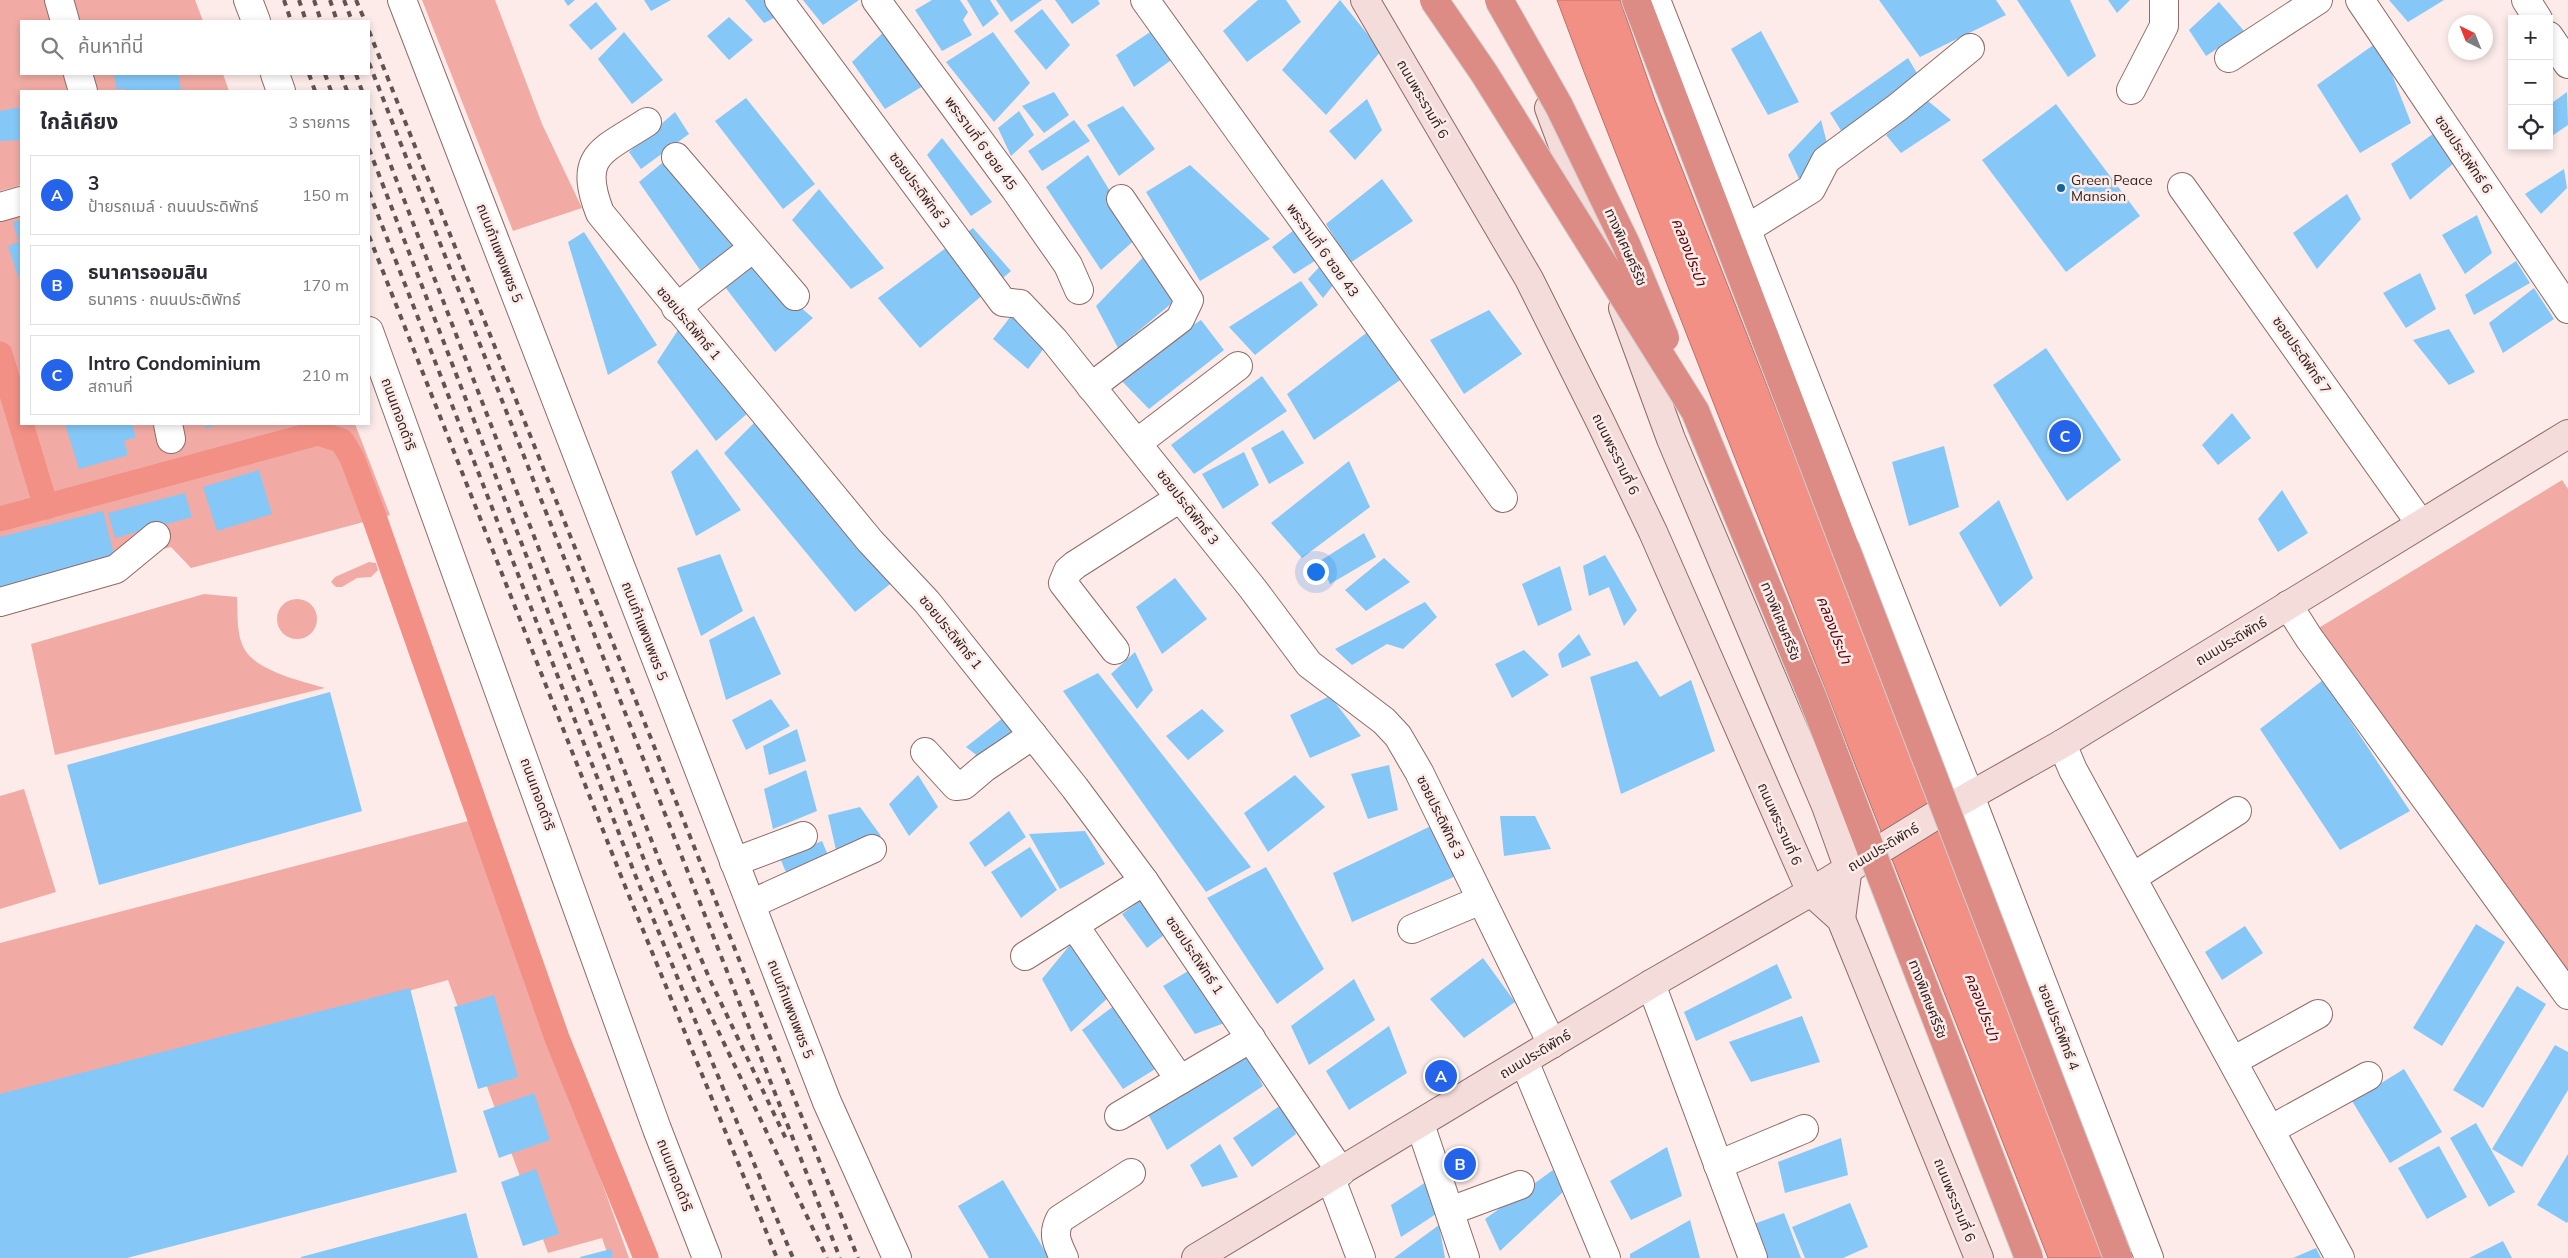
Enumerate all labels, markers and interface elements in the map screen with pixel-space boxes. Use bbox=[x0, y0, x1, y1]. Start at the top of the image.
north arrow bbox=[2448, 15, 2493, 60]
map controls bbox=[2508, 15, 2553, 150]
button: + bbox=[2508, 15, 2553, 60]
search box bbox=[20, 20, 370, 75]
icon: search bbox=[38, 34, 66, 62]
text: ค้นหาที่นี่ bbox=[78, 34, 143, 58]
street label: ถนนพระรามที่ 6 bbox=[1393, 56, 1454, 142]
button: − bbox=[2508, 60, 2553, 105]
street label: พระรามที่ 6 ซอย 45 bbox=[941, 92, 1022, 193]
button: locate bbox=[2508, 105, 2553, 150]
text: ใกล้เคียง bbox=[40, 108, 118, 134]
street label: ซอยประดิพัทธ์ 6 bbox=[2431, 111, 2497, 197]
text: 3 รายการ bbox=[289, 112, 350, 132]
street label: ซอยประดิพัทธ์ 3 bbox=[886, 148, 954, 232]
text: 3 bbox=[88, 171, 99, 195]
place label: Green Peace Mansion bbox=[2071, 171, 2153, 205]
marker: Green Peace Mansion bbox=[2055, 182, 2067, 194]
text: A bbox=[51, 185, 63, 205]
text: 150 m bbox=[302, 185, 349, 205]
text: ป้ายรถเมล์ · ถนนประดิพัทธ์ bbox=[88, 196, 258, 216]
street label: พระรามที่ 6 ซอย 43 bbox=[1283, 199, 1364, 300]
street label: ถนนกำแพงเพชร 5 bbox=[473, 201, 527, 305]
street label: ทางพิเศษศรีรัช bbox=[1601, 205, 1651, 289]
water label: คลองประปา bbox=[1668, 215, 1711, 289]
text: ธนาคารออมสิน bbox=[88, 260, 208, 284]
text: B bbox=[51, 275, 63, 295]
text: 170 m bbox=[302, 275, 349, 295]
street label: ซอยประดิพัทธ์ 1 bbox=[653, 282, 725, 364]
text: ธนาคาร · ถนนประดิพัทธ์ bbox=[88, 289, 241, 309]
street label: ซอยประดิพัทธ์ 7 bbox=[2269, 313, 2335, 397]
text: Intro Condominium bbox=[88, 351, 261, 375]
text: C bbox=[52, 365, 62, 385]
text: 210 m bbox=[302, 365, 349, 385]
street label: ถนนเทอดดำริ bbox=[378, 375, 421, 453]
text: สถานที่ bbox=[88, 376, 133, 396]
street label: ถนนพระรามที่ 6 bbox=[1588, 410, 1644, 498]
pin: C bbox=[2049, 417, 2081, 455]
street label: ซอยประดิพัทธ์ 3 bbox=[1153, 466, 1223, 548]
your location bbox=[1303, 559, 1329, 585]
street label: ถนนกำแพงเพชร 5 bbox=[618, 579, 672, 683]
street label: ทางพิเศษศรีรัช bbox=[1757, 579, 1805, 663]
street label: ซอยประดิพัทธ์ 1 bbox=[915, 591, 987, 673]
water label: คลองประปา bbox=[1813, 593, 1856, 667]
street label: ถนนประดิพัทธ์ bbox=[2192, 613, 2270, 669]
street label: ถนนเทอดดำริ bbox=[517, 755, 560, 833]
street label: ซอยประดิพัทธ์ 3 bbox=[1413, 772, 1469, 862]
street label: ถนนพระรามที่ 6 bbox=[1754, 779, 1807, 868]
street label: ถนนประดิพัทธ์ bbox=[1844, 819, 1922, 875]
street label: ซอยประดิพัทธ์ 1 bbox=[1162, 912, 1228, 998]
street label: ถนนกำแพงเพชร 5 bbox=[764, 957, 818, 1061]
street label: ทางพิเศษศรีรัช bbox=[1905, 957, 1951, 1041]
water label: คลองประปา bbox=[1961, 970, 2004, 1044]
street label: ซอยประดิพัทธ์ 4 bbox=[2034, 981, 2084, 1073]
street label: ถนนประดิพัทธ์ bbox=[1496, 1026, 1574, 1082]
pin: A bbox=[1425, 1057, 1457, 1095]
street label: ถนนเทอดดำริ bbox=[653, 1136, 697, 1214]
pin: B bbox=[1444, 1145, 1476, 1183]
street label: ถนนพระรามที่ 6 bbox=[1930, 1155, 1981, 1244]

